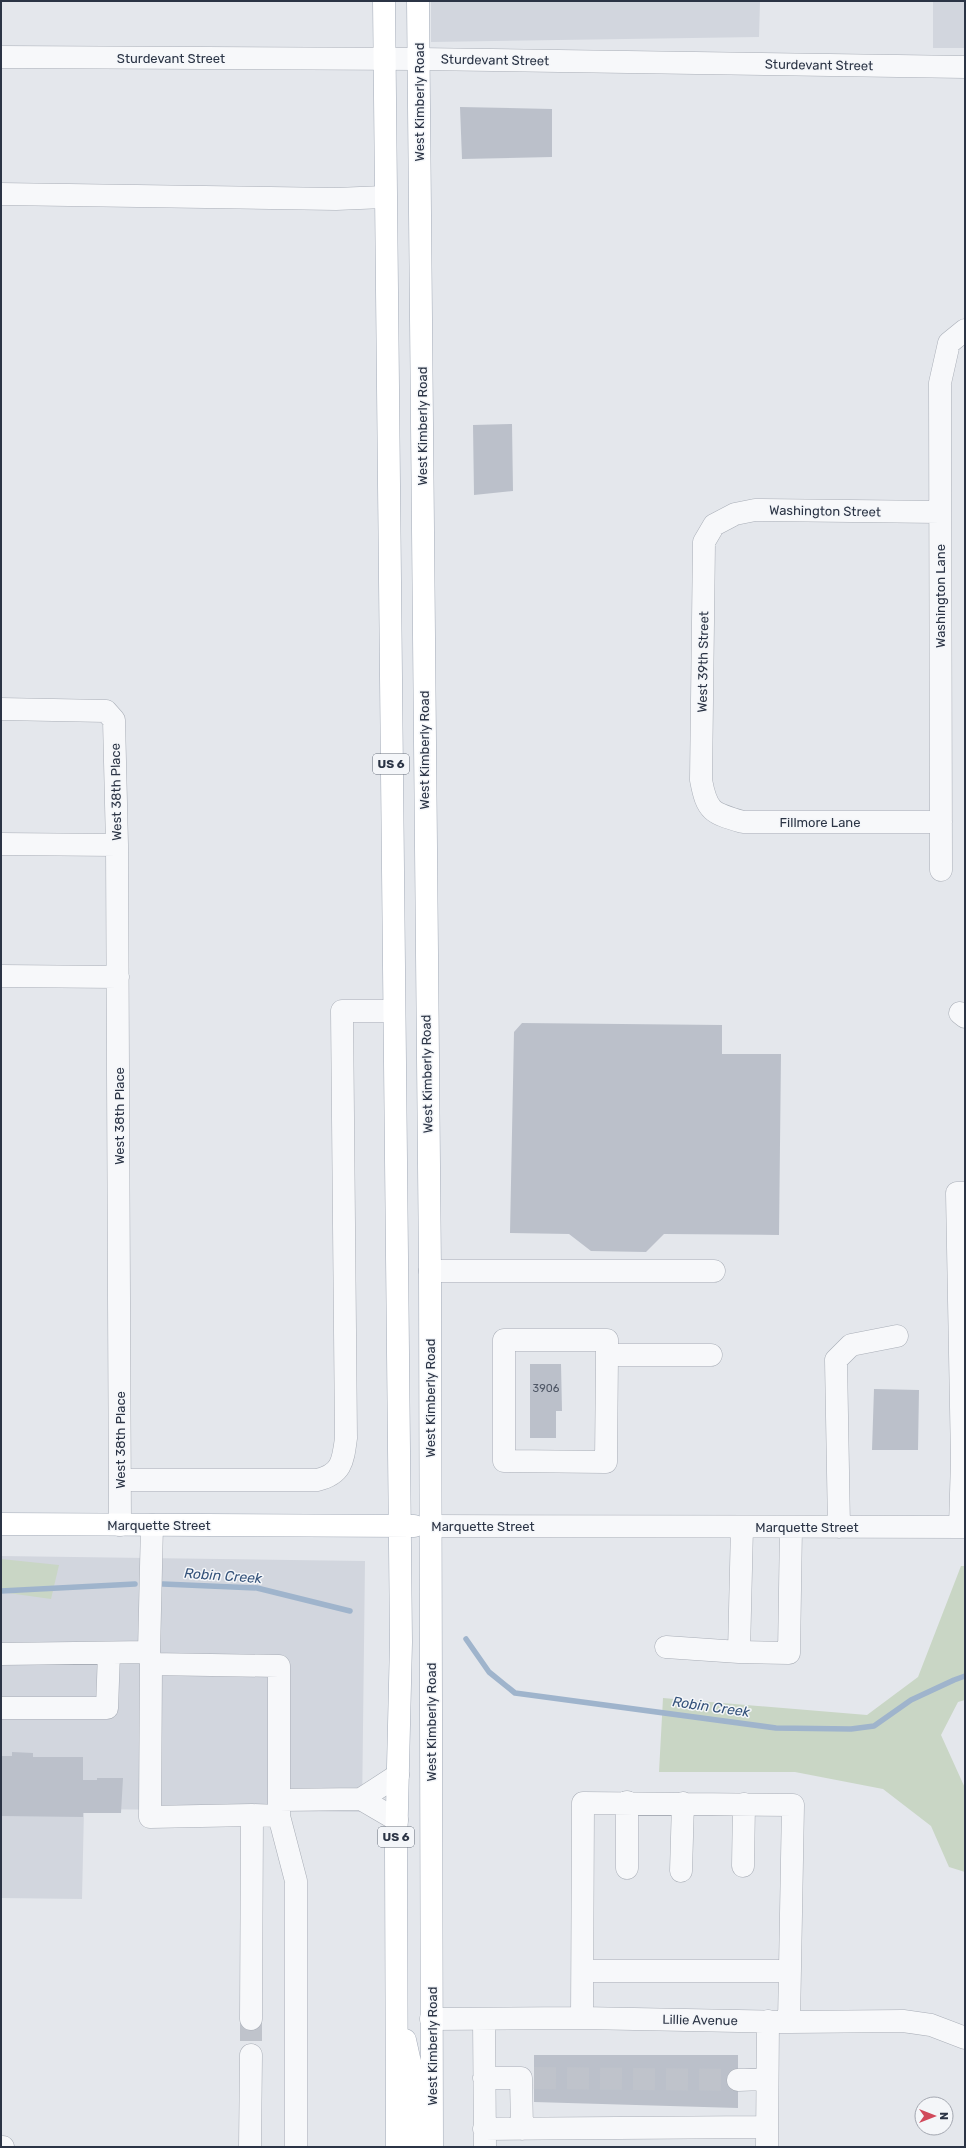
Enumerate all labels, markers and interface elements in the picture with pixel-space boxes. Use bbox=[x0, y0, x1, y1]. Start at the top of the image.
street label: West Kimberly Road bbox=[412, 43, 427, 161]
street label: Sturdevant Street bbox=[117, 51, 225, 66]
street label: Sturdevant Street bbox=[441, 52, 549, 68]
street label: Sturdevant Street bbox=[765, 57, 873, 73]
street label: West Kimberly Road bbox=[415, 367, 430, 485]
street label: Washington Street bbox=[769, 503, 881, 520]
street label: Washington Lane bbox=[933, 544, 949, 648]
street label: West 39th Street bbox=[695, 611, 711, 713]
street label: West Kimberly Road bbox=[417, 691, 432, 809]
street label: West 38th Place bbox=[108, 743, 124, 841]
road number: US 6 bbox=[373, 754, 409, 774]
street label: Fillmore Lane bbox=[779, 815, 861, 830]
street label: West Kimberly Road bbox=[418, 1014, 436, 1134]
street label: West 38th Place bbox=[112, 1067, 127, 1165]
street label: West Kimberly Road bbox=[423, 1339, 438, 1457]
house number: 3906 bbox=[533, 1382, 560, 1395]
street label: West 38th Place bbox=[113, 1391, 128, 1489]
street label: Marquette Street bbox=[107, 1518, 211, 1533]
street label: Marquette Street bbox=[431, 1519, 535, 1534]
street label: Marquette Street bbox=[755, 1520, 859, 1535]
water label: Robin Creek bbox=[183, 1565, 263, 1587]
street label: West Kimberly Road bbox=[424, 1663, 439, 1781]
water label: Robin Creek bbox=[671, 1693, 752, 1721]
road number: US 6 bbox=[378, 1827, 414, 1847]
street label: West Kimberly Road bbox=[425, 1987, 440, 2105]
street label: Lillie Avenue bbox=[662, 2012, 738, 2028]
north arrow bbox=[914, 2096, 954, 2136]
text: N bbox=[937, 2112, 950, 2120]

